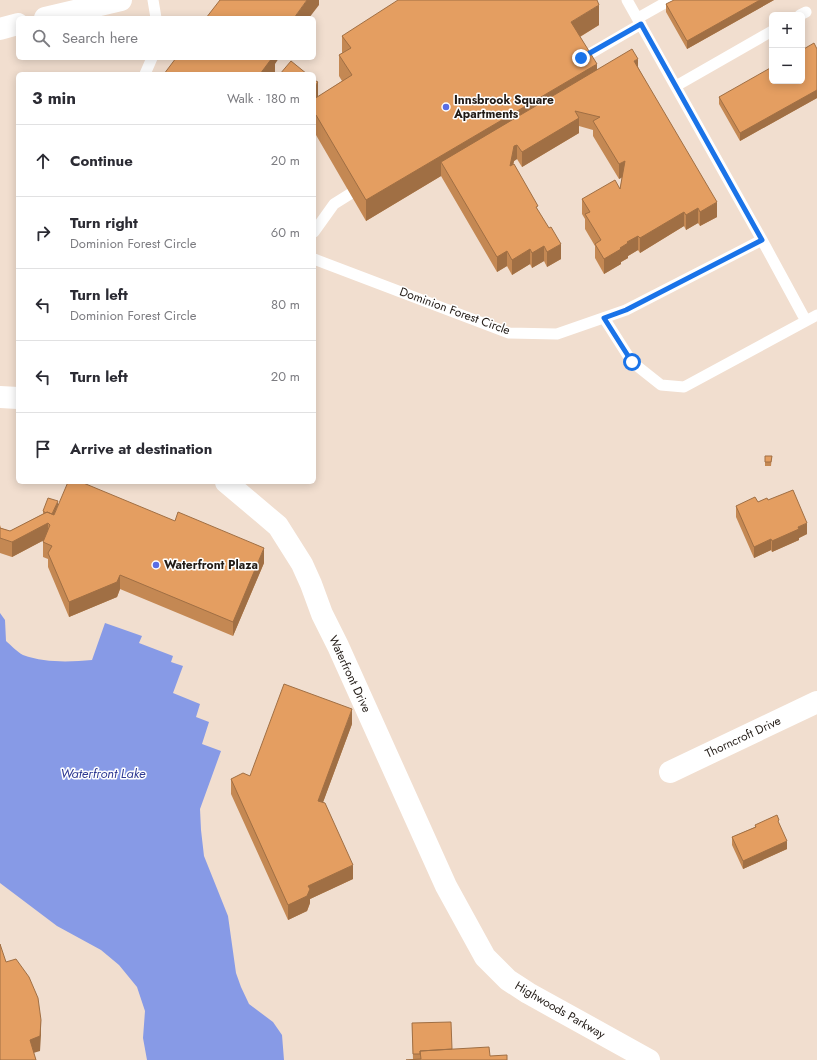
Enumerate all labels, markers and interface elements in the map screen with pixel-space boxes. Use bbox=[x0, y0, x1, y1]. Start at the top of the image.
map controls bbox=[769, 12, 805, 84]
button: + bbox=[769, 12, 805, 48]
search box bbox=[16, 16, 316, 60]
icon: search bbox=[30, 27, 52, 49]
text: Search here bbox=[62, 27, 138, 49]
button: − bbox=[769, 48, 805, 84]
route end bbox=[572, 49, 590, 67]
text: 3 min bbox=[32, 86, 76, 110]
text: Walk · 180 m bbox=[227, 89, 300, 108]
place label: Innsbrook Square Apartments bbox=[453, 91, 554, 123]
marker: Innsbrook Square Apartments bbox=[441, 102, 451, 112]
icon: ahead bbox=[32, 150, 54, 172]
text: Continue bbox=[70, 150, 133, 172]
text: 20 m bbox=[271, 151, 300, 170]
text: Turn right bbox=[70, 212, 138, 234]
icon: right bbox=[32, 222, 54, 244]
text: 60 m bbox=[271, 223, 300, 242]
text: Dominion Forest Circle bbox=[70, 234, 196, 253]
street label: Dominion Forest Circle bbox=[397, 283, 513, 339]
text: Turn left bbox=[70, 284, 128, 306]
icon: left bbox=[32, 294, 54, 316]
text: 80 m bbox=[271, 295, 300, 314]
text: Dominion Forest Circle bbox=[70, 306, 196, 325]
route start bbox=[623, 353, 641, 371]
icon: left bbox=[32, 366, 54, 388]
text: Turn left bbox=[70, 366, 128, 388]
text: 20 m bbox=[271, 367, 300, 386]
icon: arrive bbox=[32, 438, 54, 460]
text: Arrive at destination bbox=[70, 438, 212, 460]
place label: Waterfront Plaza bbox=[164, 556, 258, 574]
marker: Waterfront Plaza bbox=[151, 560, 161, 570]
street label: Waterfront Drive bbox=[324, 633, 376, 715]
street label: Thorncroft Drive bbox=[702, 712, 784, 762]
water label: Waterfront Lake bbox=[60, 764, 146, 783]
street label: Highwoods Parkway bbox=[511, 977, 609, 1044]

